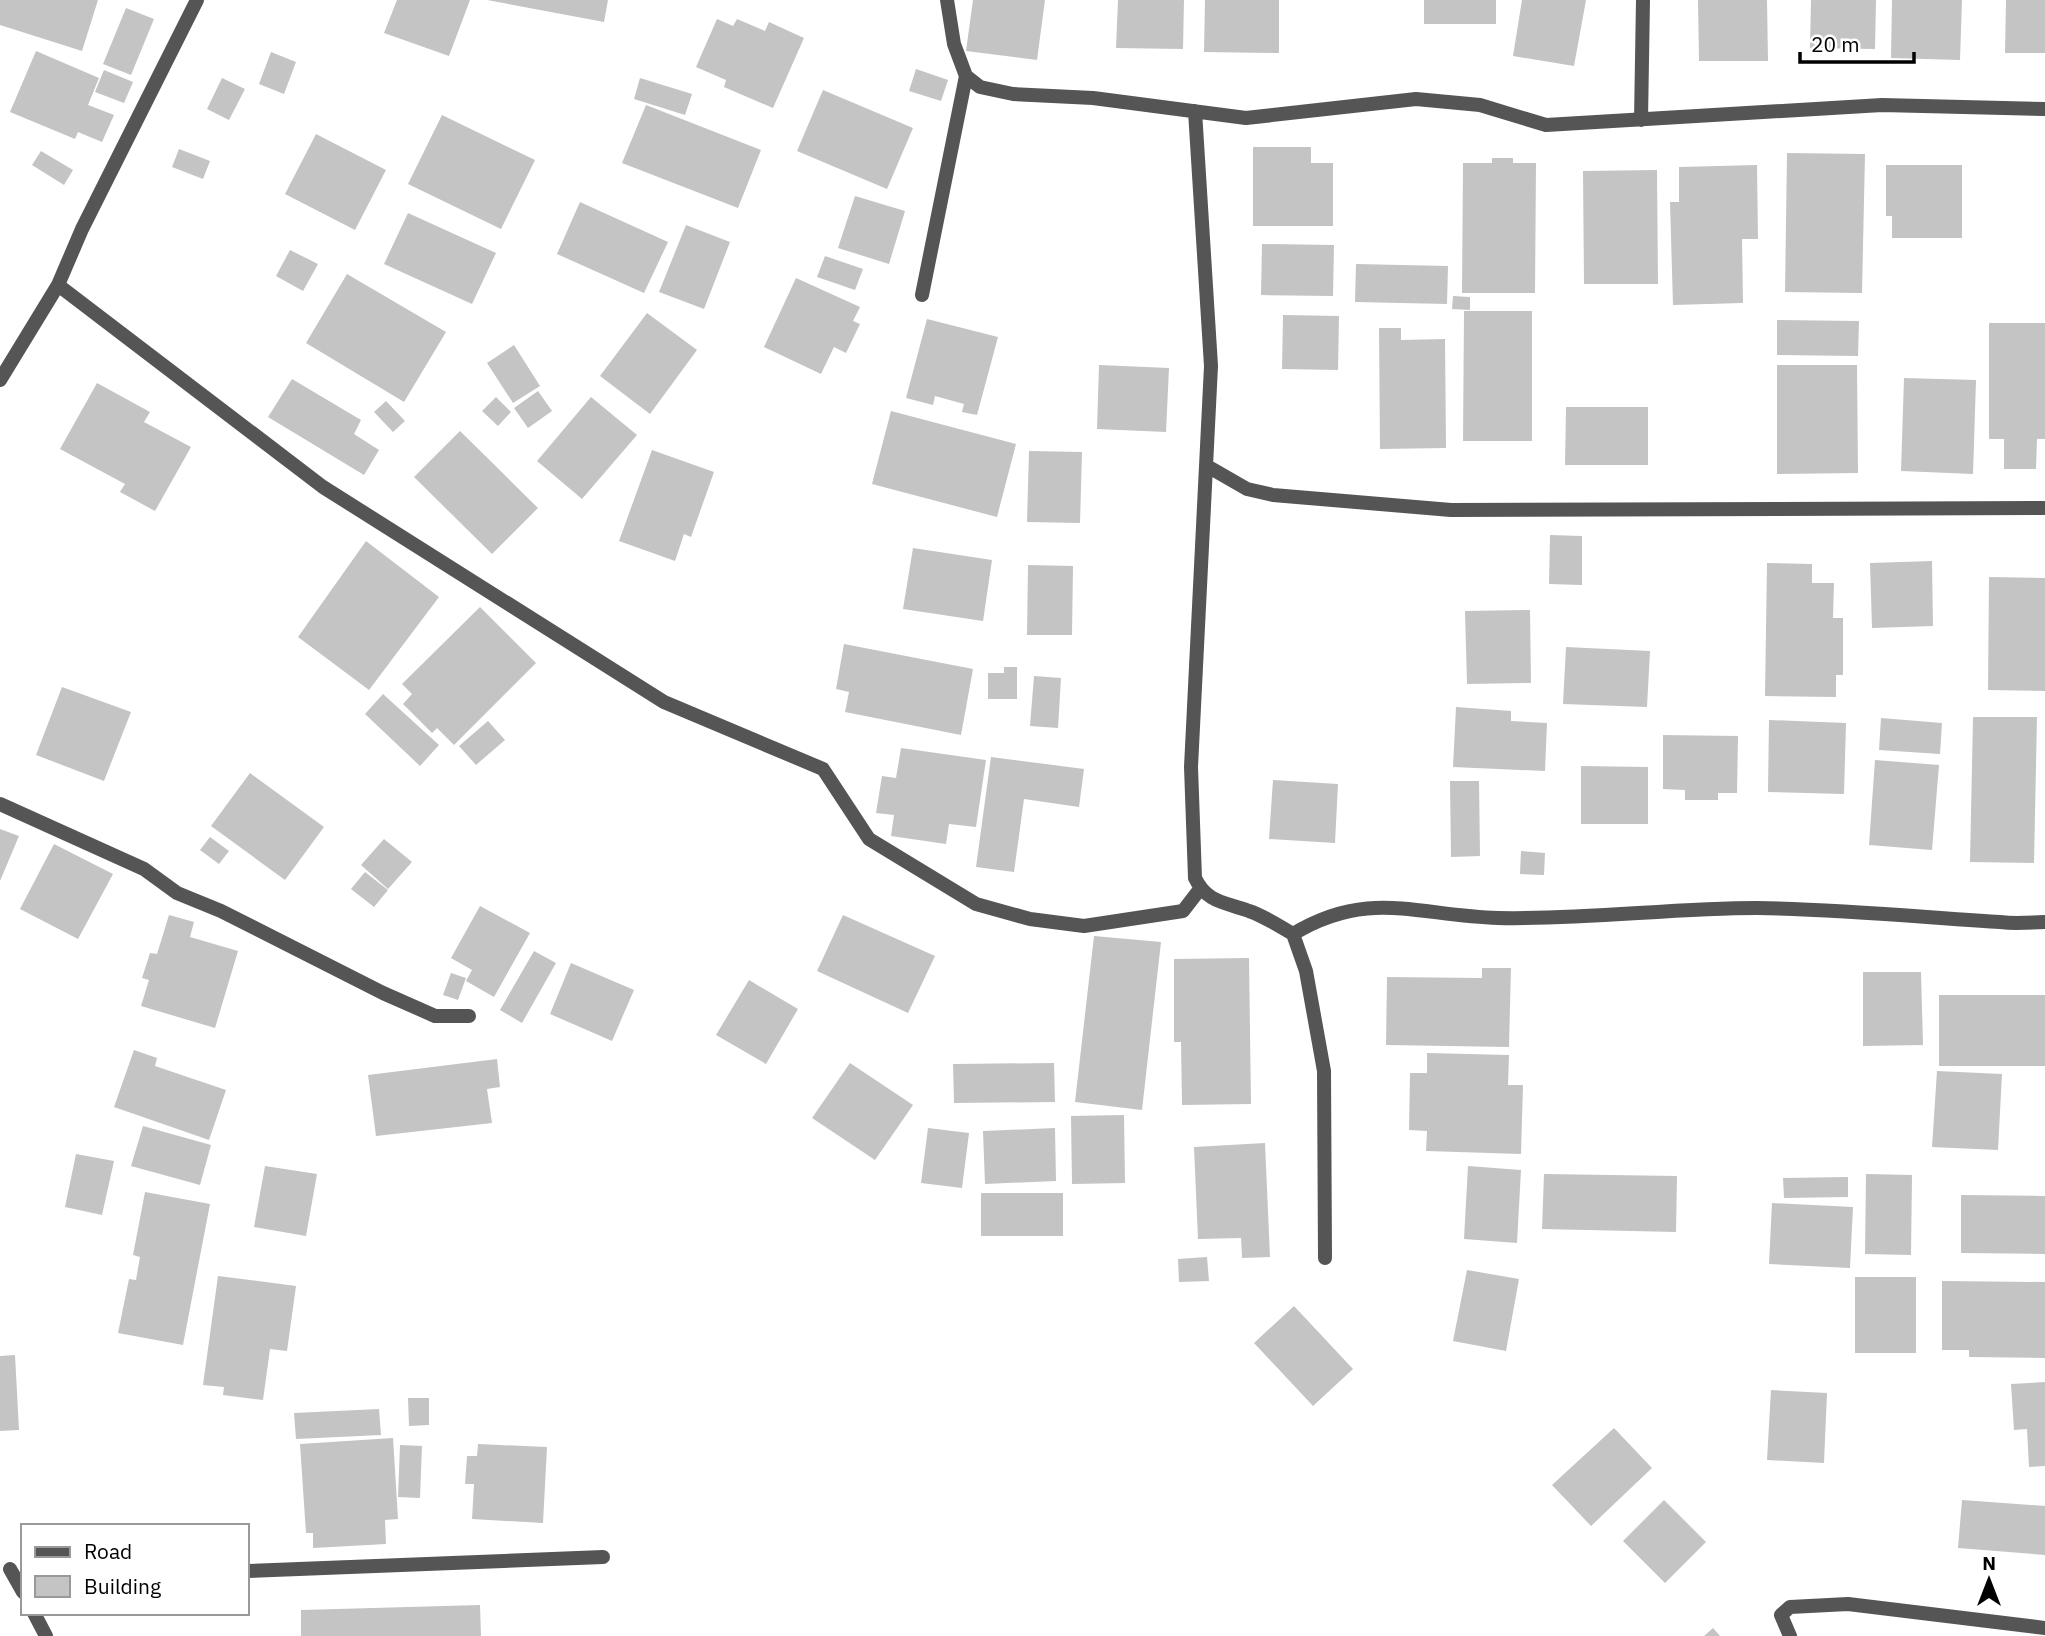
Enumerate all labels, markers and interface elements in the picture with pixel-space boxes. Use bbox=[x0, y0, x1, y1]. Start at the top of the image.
scale bar bbox=[1800, 21, 1914, 65]
text: 20 m bbox=[1811, 30, 1860, 58]
legend bbox=[21, 1524, 248, 1615]
text: Road bbox=[84, 1537, 132, 1565]
north arrow bbox=[1954, 1545, 2024, 1615]
text: N bbox=[1982, 1551, 1996, 1575]
text: Building bbox=[84, 1572, 161, 1600]

